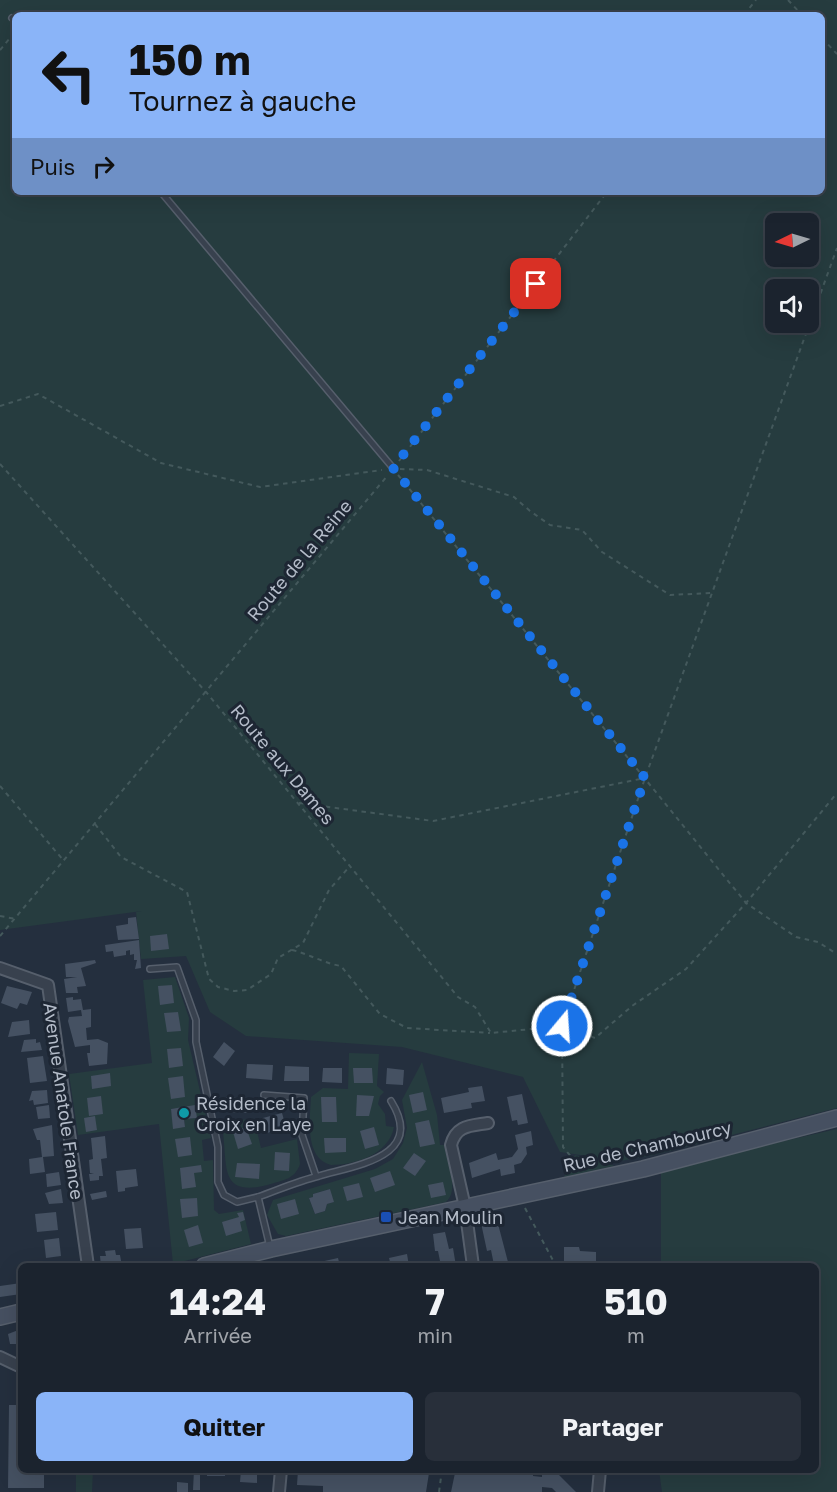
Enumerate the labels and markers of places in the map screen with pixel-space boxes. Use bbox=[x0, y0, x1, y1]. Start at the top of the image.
pin bbox=[510, 258, 561, 309]
place label: Résidence la Croix en Laye bbox=[196, 1092, 312, 1135]
marker: Résidence la Croix en Laye bbox=[177, 1106, 191, 1120]
place label: Jean Moulin bbox=[398, 1206, 503, 1228]
marker: Jean Moulin bbox=[379, 1210, 393, 1224]

